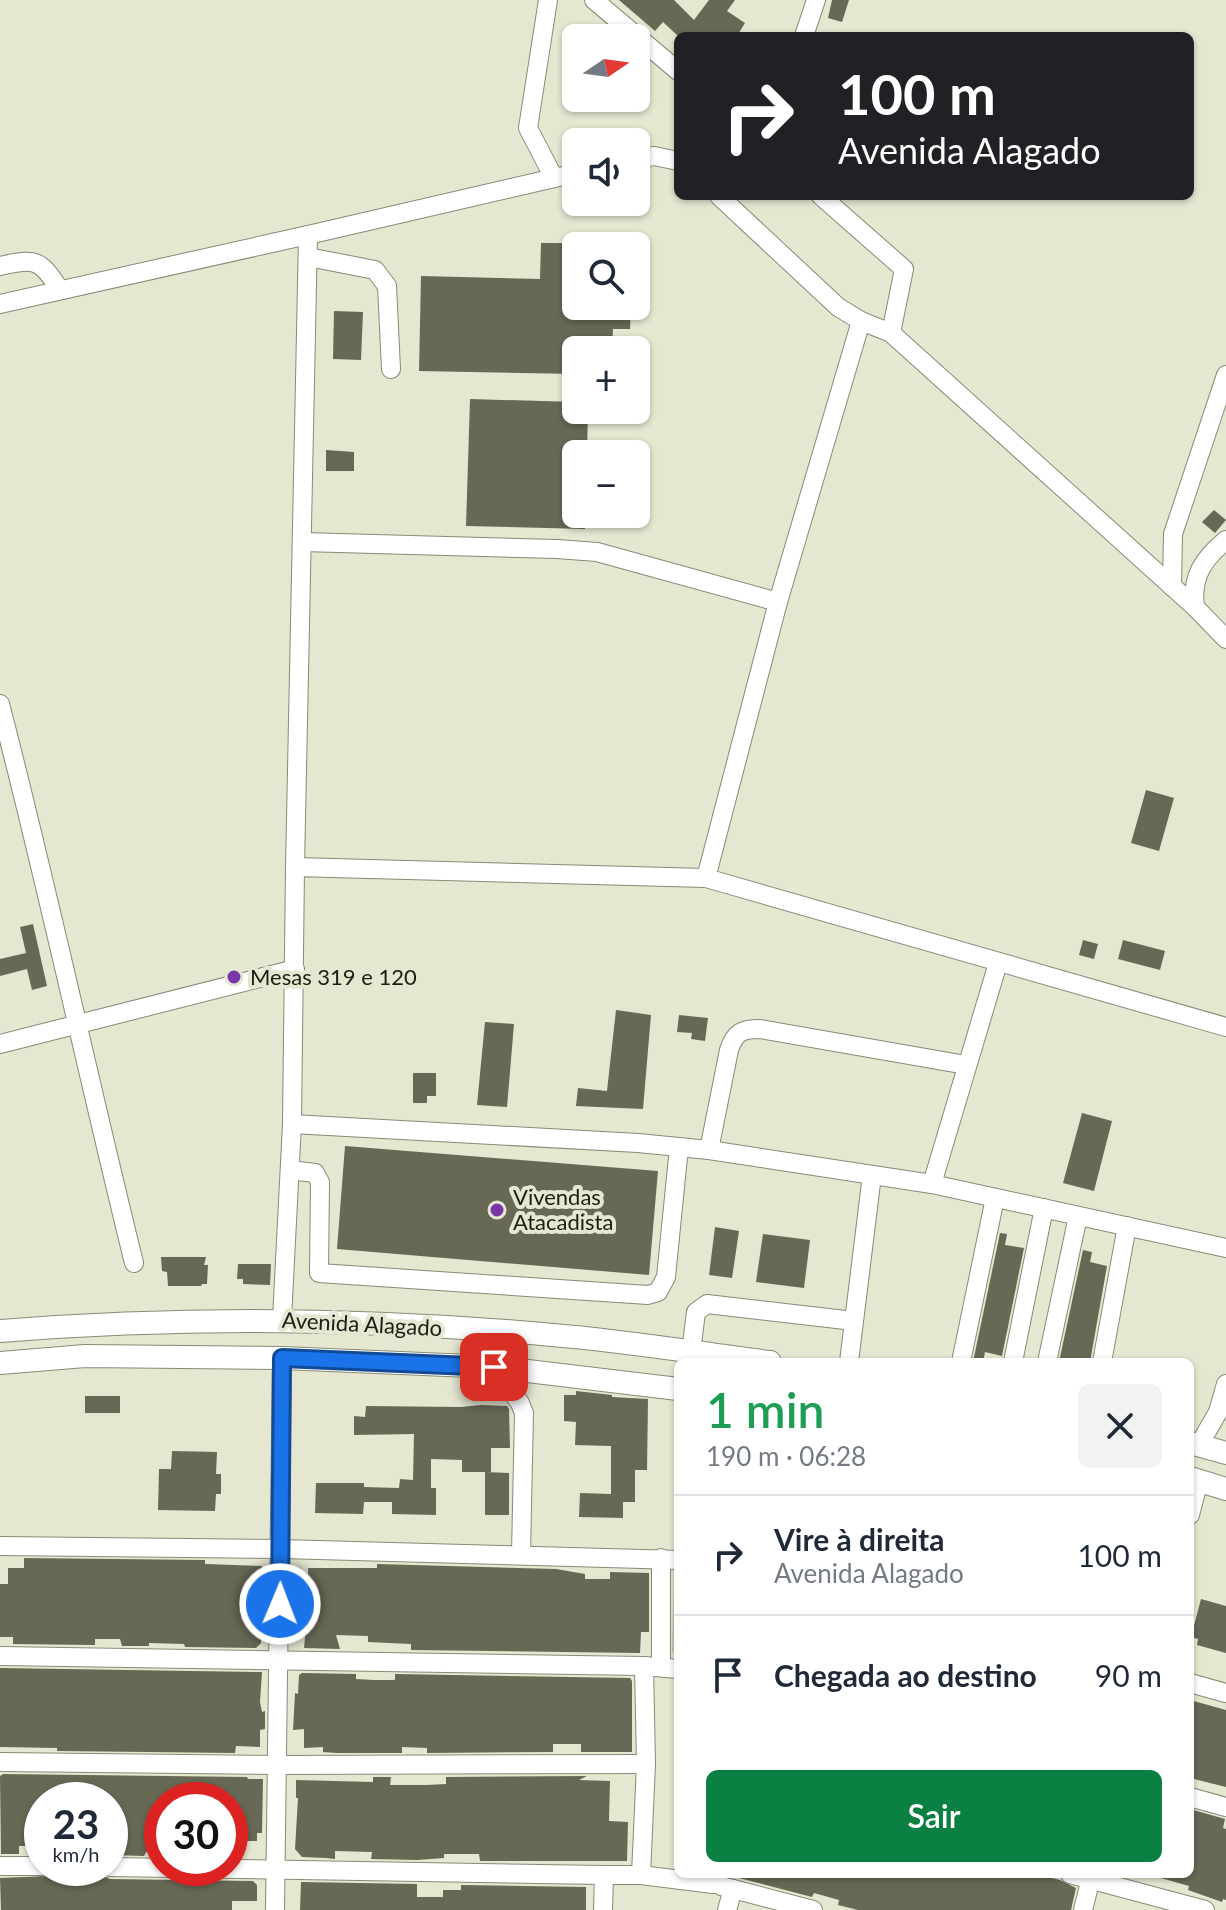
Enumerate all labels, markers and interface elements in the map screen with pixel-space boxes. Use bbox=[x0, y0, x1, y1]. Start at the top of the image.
north arrow bbox=[562, 24, 650, 112]
map controls bbox=[562, 24, 650, 528]
text: 100 m bbox=[838, 60, 996, 127]
icon: right bbox=[706, 64, 810, 168]
button: sound bbox=[562, 128, 650, 216]
text: Avenida Alagado bbox=[838, 128, 1101, 172]
button: search bbox=[562, 232, 650, 320]
button: + bbox=[562, 336, 650, 424]
button: − bbox=[562, 440, 650, 528]
place label: Mesas 319 e 120 bbox=[250, 963, 417, 990]
marker: Mesas 319 e 120 bbox=[225, 968, 243, 986]
place label: Vivendas Atacadista bbox=[513, 1183, 613, 1235]
marker: Vivendas Atacadista bbox=[488, 1201, 506, 1219]
street label: Avenida Alagado bbox=[281, 1306, 443, 1341]
pin bbox=[460, 1333, 528, 1401]
icon: arrive bbox=[472, 1345, 516, 1389]
text: 1 min bbox=[706, 1381, 824, 1438]
button: close bbox=[1078, 1384, 1162, 1468]
text: 190 m · 06:28 bbox=[706, 1440, 866, 1472]
text: Vire à direita bbox=[774, 1521, 944, 1557]
icon: right bbox=[706, 1533, 750, 1577]
text: 100 m bbox=[1077, 1537, 1162, 1573]
text: Avenida Alagado bbox=[774, 1557, 964, 1589]
position arrow bbox=[238, 1562, 322, 1646]
icon: arrive bbox=[706, 1653, 750, 1697]
text: Chegada ao destino bbox=[774, 1657, 1037, 1693]
text: 90 m bbox=[1095, 1657, 1162, 1693]
button: Sair bbox=[706, 1770, 1162, 1862]
speed limit sign: 30 bbox=[144, 1782, 248, 1886]
text: 23 bbox=[53, 1800, 99, 1848]
text: km/h bbox=[53, 1842, 99, 1866]

